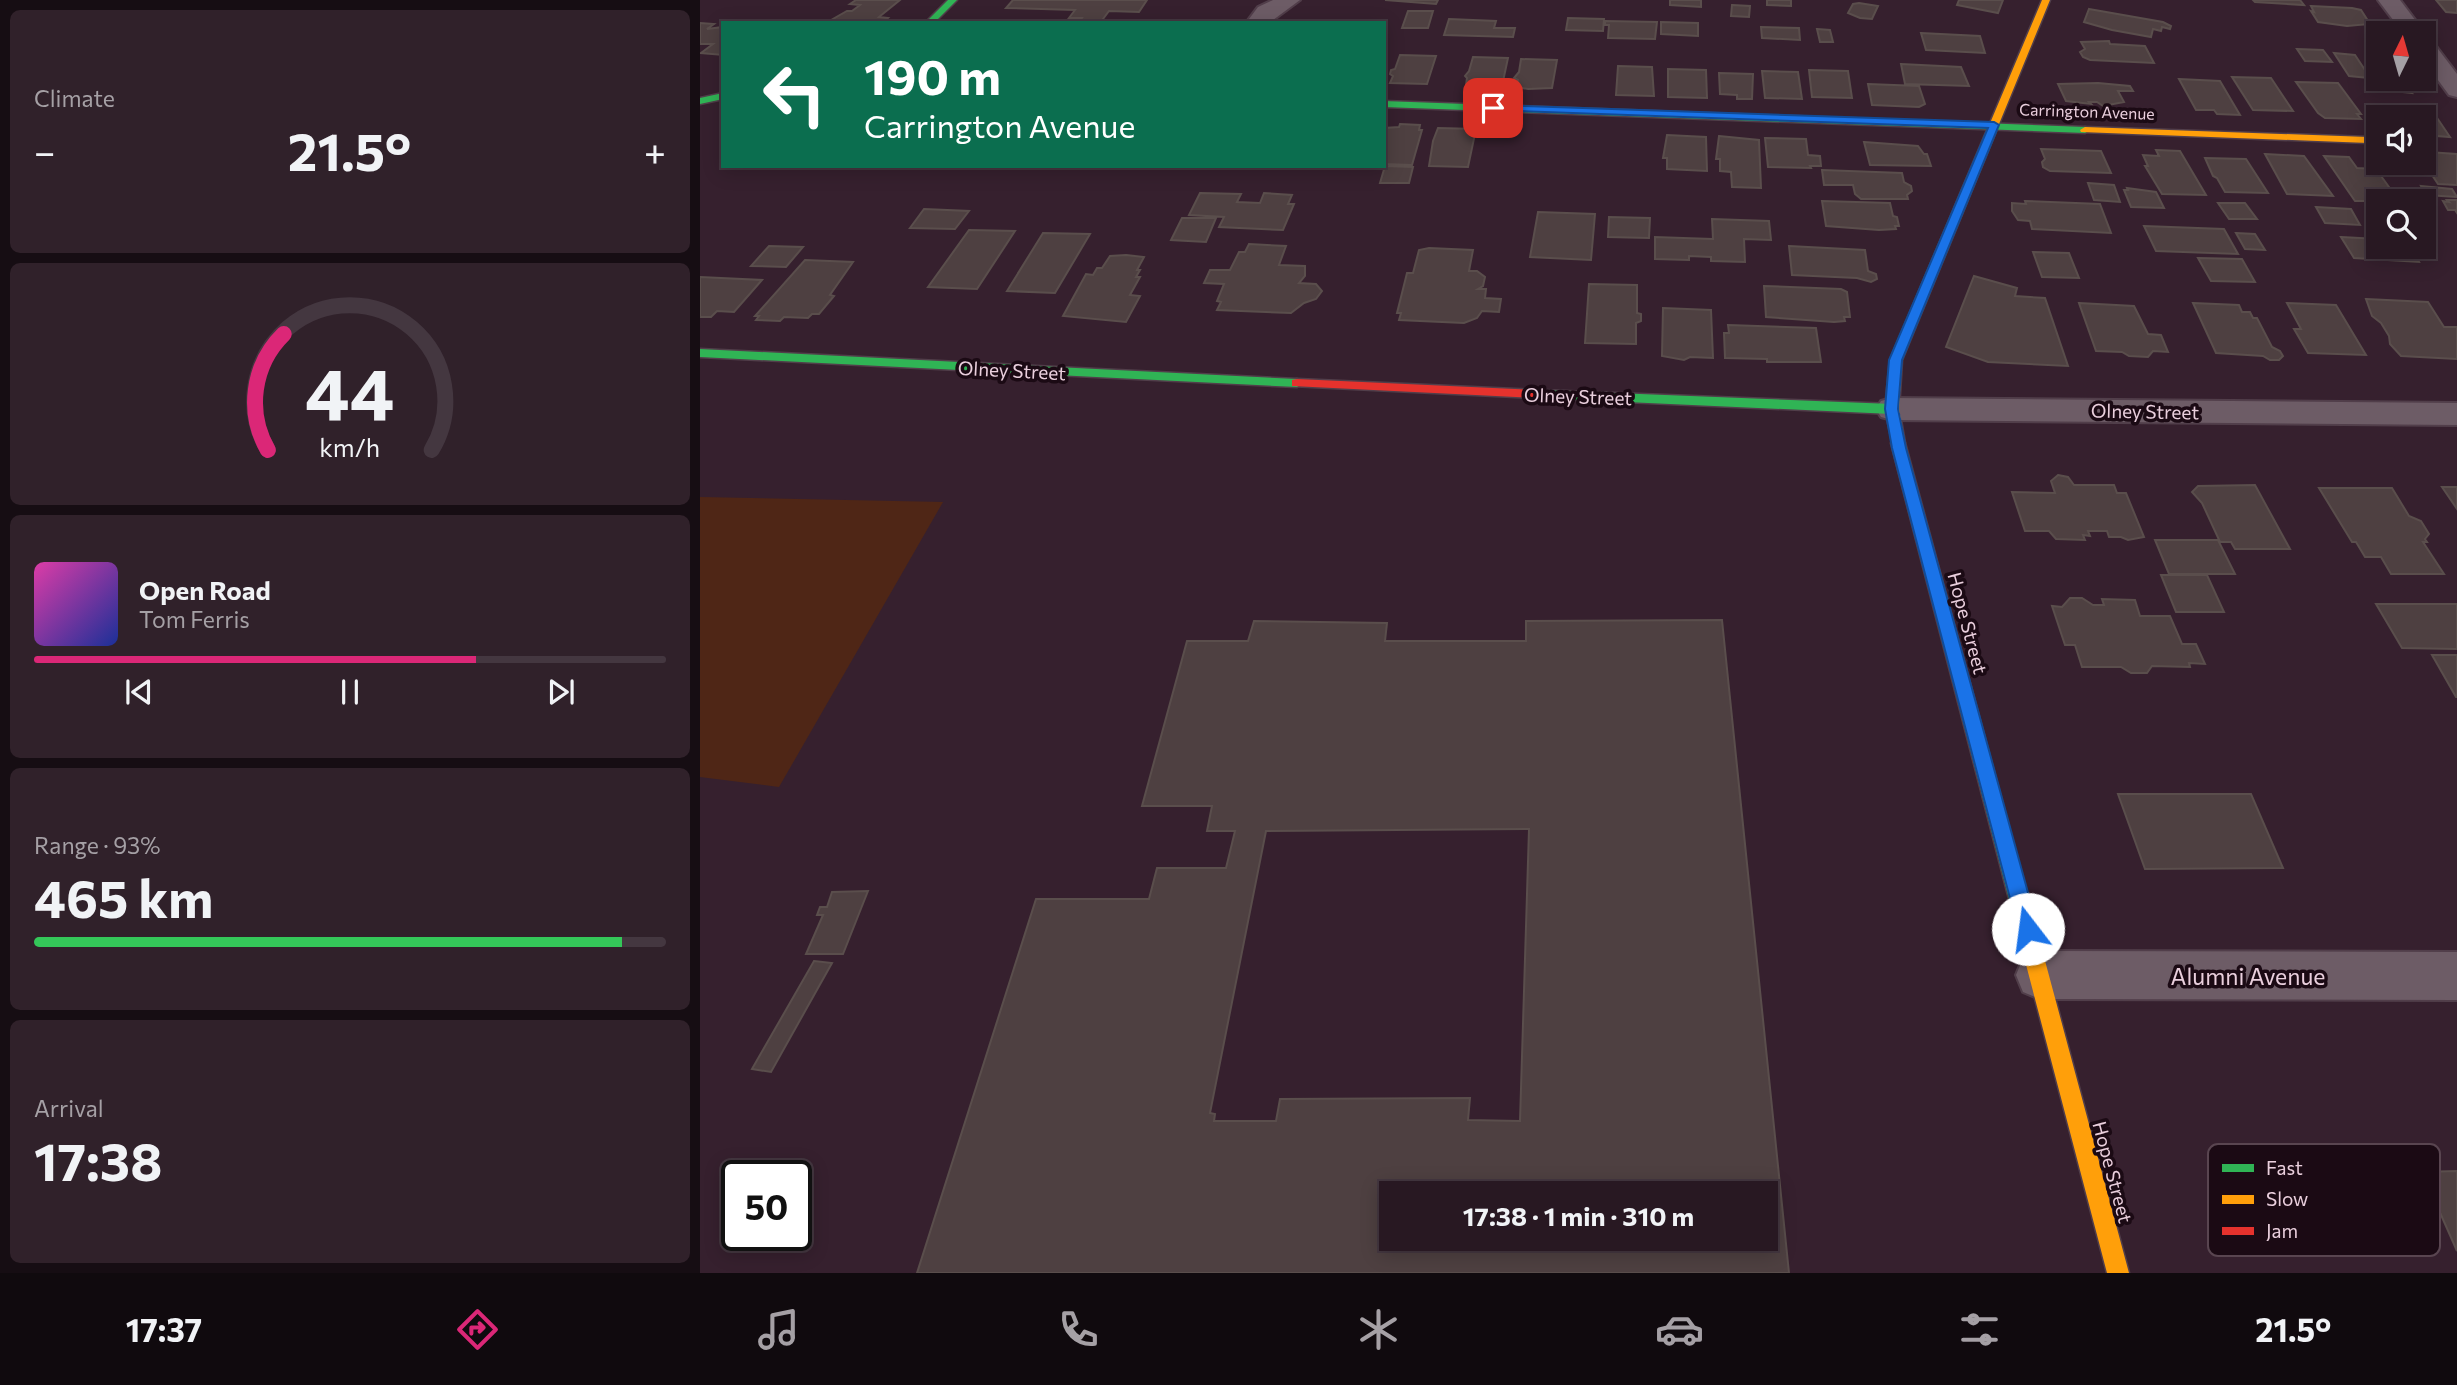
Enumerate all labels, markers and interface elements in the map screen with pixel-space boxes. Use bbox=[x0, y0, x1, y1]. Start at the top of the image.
north arrow bbox=[2366, 21, 2436, 91]
map controls bbox=[2366, 21, 2436, 259]
text: 190 m bbox=[864, 45, 1001, 105]
icon: left bbox=[749, 49, 840, 140]
pin bbox=[1463, 78, 1523, 138]
text: Climate bbox=[34, 84, 115, 112]
icon: arrive bbox=[1474, 89, 1512, 127]
street label: Carrington Avenue bbox=[2019, 99, 2155, 123]
text: Carrington Avenue bbox=[864, 105, 1135, 145]
button: sound bbox=[2366, 105, 2436, 175]
text: 21.5° bbox=[288, 118, 411, 182]
text: − bbox=[34, 127, 56, 174]
text: + bbox=[644, 127, 666, 174]
button: search bbox=[2366, 189, 2436, 259]
text: 44 bbox=[305, 346, 395, 435]
street label: Olney Street bbox=[957, 356, 1067, 384]
street label: Olney Street bbox=[1524, 383, 1633, 409]
street label: Olney Street bbox=[2091, 399, 2199, 423]
text: km/h bbox=[320, 432, 380, 462]
street label: Hope Street bbox=[1943, 570, 1993, 676]
text: Open Road bbox=[139, 574, 271, 605]
text: Tom Ferris bbox=[139, 605, 250, 633]
icon: previous bbox=[120, 673, 158, 711]
icon: pause bbox=[331, 673, 369, 711]
icon: next bbox=[542, 673, 580, 711]
text: Range · 93% bbox=[34, 831, 160, 859]
text: 465 km bbox=[34, 865, 213, 929]
position arrow bbox=[1991, 892, 2065, 966]
street label: Alumni Avenue bbox=[2171, 962, 2325, 990]
text: Arrival bbox=[34, 1094, 104, 1122]
street label: Hope Street bbox=[2088, 1119, 2138, 1225]
text: 17:38 bbox=[34, 1128, 162, 1192]
legend bbox=[2208, 1144, 2440, 1256]
text: Fast bbox=[2266, 1156, 2303, 1179]
speed limit sign: 50 bbox=[721, 1160, 812, 1251]
text: Slow bbox=[2266, 1187, 2308, 1210]
text: 17:38 · 1 min · 310 m bbox=[1463, 1200, 1694, 1231]
text: Jam bbox=[2266, 1219, 2298, 1242]
icon: directions bbox=[453, 1305, 502, 1354]
icon: music bbox=[754, 1305, 803, 1354]
icon: phone bbox=[1054, 1305, 1103, 1354]
icon: climate bbox=[1354, 1305, 1403, 1354]
icon: car bbox=[1655, 1305, 1704, 1354]
icon: filters bbox=[1955, 1305, 2004, 1354]
text: 17:37 bbox=[126, 1309, 202, 1349]
text: 21.5° bbox=[2255, 1309, 2331, 1349]

